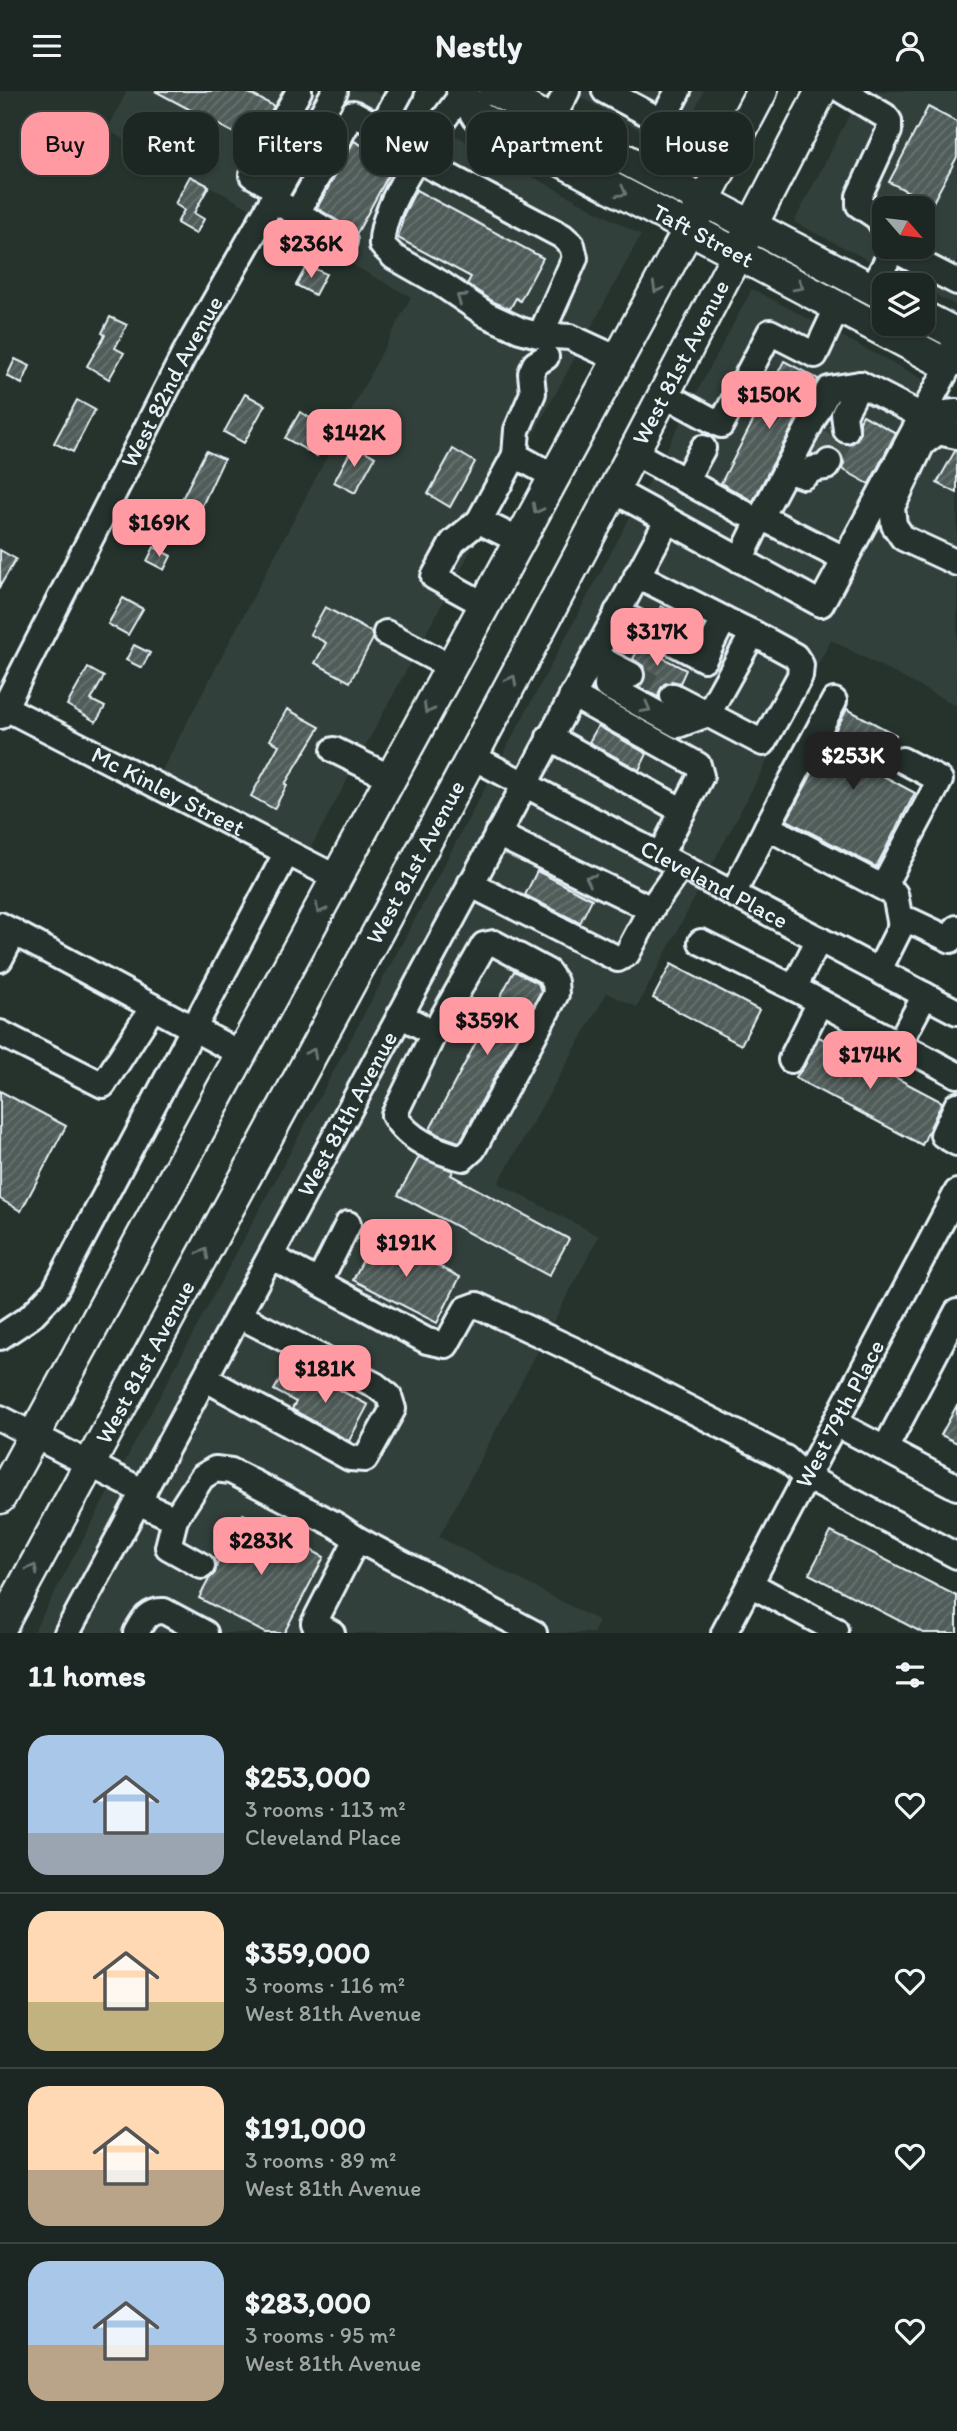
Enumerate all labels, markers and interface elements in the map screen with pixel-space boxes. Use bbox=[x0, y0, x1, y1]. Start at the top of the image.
icon: menu bbox=[28, 27, 66, 65]
text: Nestly bbox=[435, 27, 522, 65]
icon: person bbox=[891, 27, 929, 65]
chip: Buy bbox=[21, 112, 109, 175]
chip: Rent bbox=[123, 112, 219, 175]
chip: Filters bbox=[233, 112, 347, 175]
chip: New bbox=[361, 112, 453, 175]
chip: Apartment bbox=[467, 112, 627, 175]
chip: House bbox=[641, 112, 753, 175]
one-way arrow bbox=[615, 184, 627, 197]
north arrow bbox=[872, 196, 934, 259]
map controls bbox=[872, 196, 935, 336]
street label: Taft Street bbox=[648, 197, 759, 274]
pin: $236K bbox=[262, 221, 360, 280]
text: $236K bbox=[279, 229, 343, 257]
button: layers bbox=[872, 273, 935, 336]
street label: West 81st Avenue bbox=[625, 275, 735, 449]
one-way arrow bbox=[792, 277, 804, 291]
one-way arrow bbox=[652, 280, 665, 293]
street label: West 82nd Avenue bbox=[114, 290, 229, 472]
one-way arrow bbox=[456, 294, 469, 306]
pin: $150K bbox=[720, 371, 818, 431]
text: $150K bbox=[737, 380, 801, 408]
pin: $142K bbox=[305, 409, 403, 469]
text: $142K bbox=[323, 418, 385, 446]
pin: $169K bbox=[110, 499, 208, 559]
one-way arrow bbox=[532, 502, 545, 514]
text: $169K bbox=[128, 508, 190, 536]
pin: $317K bbox=[608, 609, 706, 668]
text: $317K bbox=[627, 617, 687, 645]
one-way arrow bbox=[504, 675, 517, 687]
one-way arrow bbox=[639, 700, 652, 713]
one-way arrow bbox=[423, 702, 437, 714]
pin: $253K bbox=[804, 733, 902, 792]
street label: Mc Kinley Street bbox=[87, 739, 250, 842]
text: $253K bbox=[821, 741, 885, 769]
street label: West 81st Avenue bbox=[359, 775, 471, 949]
street label: Cleveland Place bbox=[636, 833, 793, 935]
one-way arrow bbox=[585, 874, 597, 888]
one-way arrow bbox=[315, 902, 328, 914]
pin: $359K bbox=[438, 997, 536, 1057]
text: $359K bbox=[456, 1006, 519, 1034]
street label: West 81th Avenue bbox=[290, 1026, 403, 1201]
pin: $174K bbox=[821, 1031, 919, 1091]
text: $174K bbox=[839, 1040, 901, 1068]
one-way arrow bbox=[304, 1048, 317, 1060]
pin: $191K bbox=[357, 1219, 455, 1279]
text: $191K bbox=[376, 1228, 436, 1256]
one-way arrow bbox=[196, 1248, 209, 1260]
street label: West 81st Avenue bbox=[88, 1275, 201, 1449]
street label: West 79th Place bbox=[788, 1334, 890, 1493]
pin: $181K bbox=[276, 1345, 374, 1405]
text: $181K bbox=[295, 1354, 355, 1382]
pin: $283K bbox=[212, 1517, 310, 1577]
text: $283K bbox=[229, 1526, 293, 1554]
one-way arrow bbox=[24, 1564, 38, 1577]
icon: filters bbox=[891, 1656, 929, 1694]
text: 11 homes bbox=[28, 1657, 146, 1694]
text: $253,000 bbox=[245, 1758, 371, 1795]
icon: home bbox=[84, 1763, 168, 1847]
icon: heart bbox=[891, 1786, 929, 1824]
text: 3 rooms · 113 m² bbox=[245, 1795, 406, 1823]
text: Cleveland Place bbox=[245, 1823, 401, 1851]
text: $359,000 bbox=[245, 1934, 371, 1971]
icon: home bbox=[84, 1939, 168, 2023]
icon: heart bbox=[891, 1962, 929, 2000]
text: 3 rooms · 116 m² bbox=[245, 1971, 405, 1999]
text: West 81th Avenue bbox=[245, 1999, 421, 2027]
text: $191,000 bbox=[245, 2109, 366, 2146]
icon: home bbox=[84, 2114, 168, 2198]
icon: heart bbox=[891, 2137, 929, 2175]
text: 3 rooms · 89 m² bbox=[245, 2146, 396, 2174]
text: West 81th Avenue bbox=[245, 2174, 421, 2202]
text: $283,000 bbox=[245, 2284, 371, 2321]
icon: home bbox=[84, 2289, 168, 2373]
icon: heart bbox=[891, 2312, 929, 2350]
text: 3 rooms · 95 m² bbox=[245, 2321, 396, 2349]
text: West 81th Avenue bbox=[245, 2349, 421, 2377]

